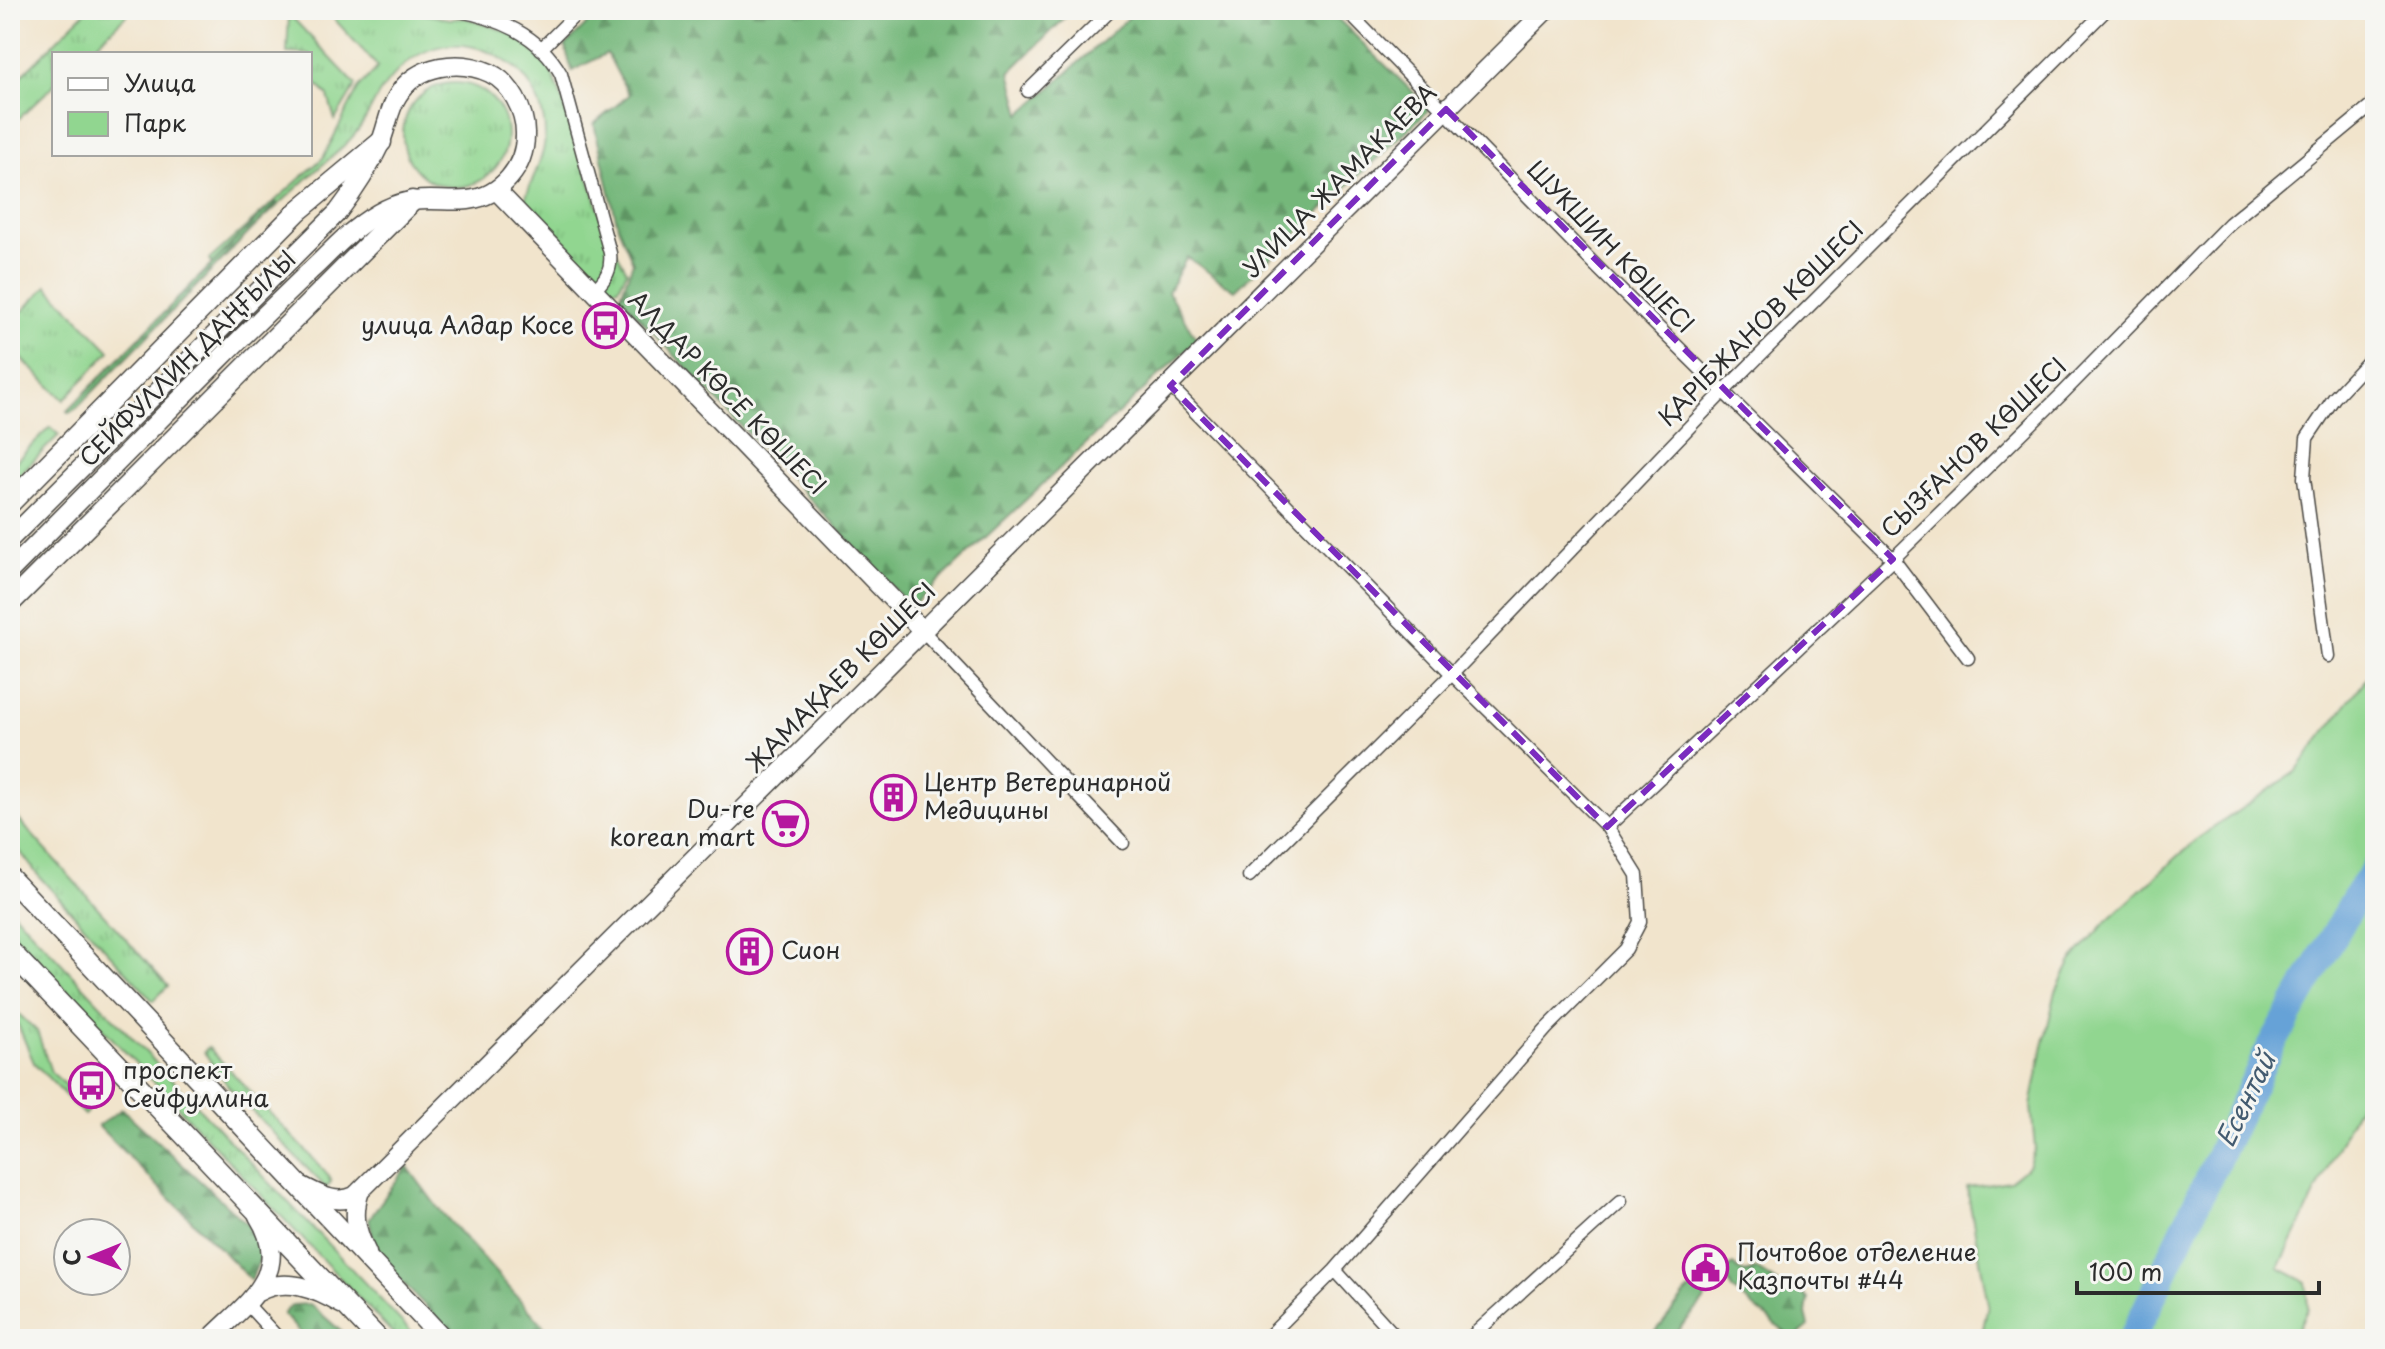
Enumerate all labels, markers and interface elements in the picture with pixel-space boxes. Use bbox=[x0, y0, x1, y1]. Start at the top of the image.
legend bbox=[52, 52, 312, 156]
text: Улица bbox=[124, 64, 196, 100]
street label: УЛИЦА ЖАМАКАЕВА bbox=[1234, 75, 1444, 285]
text: Парк bbox=[124, 104, 187, 140]
street label: ШУКШИН КӨШЕСІ bbox=[1519, 151, 1703, 340]
street label: ҚАРІБЖАНОВ КӨШЕСІ bbox=[1649, 212, 1871, 434]
street label: СЕЙФУЛЛИН ДАҢҒЫЛЫ bbox=[70, 241, 303, 474]
street label: АЛДАР КӨСЕ КӨШЕСІ bbox=[621, 282, 836, 502]
bus stop icon: улица Алдар Косе bbox=[581, 302, 629, 350]
place label: улица Алдар Косе bbox=[361, 306, 574, 342]
street label: СЫЗҒАНОВ КӨШЕСІ bbox=[1872, 348, 2074, 545]
street label: ЖАМАҚАЕВ КӨШЕСІ bbox=[736, 573, 943, 780]
place label: Центр Ветеринарной Медицины bbox=[924, 763, 1171, 827]
building icon: Центр Ветеринарной Медицины bbox=[869, 773, 917, 821]
place label: Du-re korean mart bbox=[610, 790, 755, 854]
supermarket icon: Du-re korean mart bbox=[762, 800, 810, 848]
building icon: Сион bbox=[726, 927, 774, 975]
place label: Сион bbox=[781, 931, 841, 967]
water label: Есентай bbox=[2205, 1042, 2286, 1153]
place label: проспект Сейфуллина bbox=[123, 1051, 269, 1115]
bus stop icon: проспект Сейфуллина bbox=[68, 1061, 116, 1109]
north arrow bbox=[52, 1217, 132, 1297]
place label: Почтовое отделение Казпочты #44 bbox=[1737, 1233, 1976, 1297]
public building icon: Почтовое отделение Казпочты #44 bbox=[1682, 1243, 1730, 1291]
scale bar bbox=[2077, 1245, 2319, 1295]
text: С bbox=[54, 1249, 87, 1266]
text: 100 m bbox=[2089, 1253, 2162, 1289]

